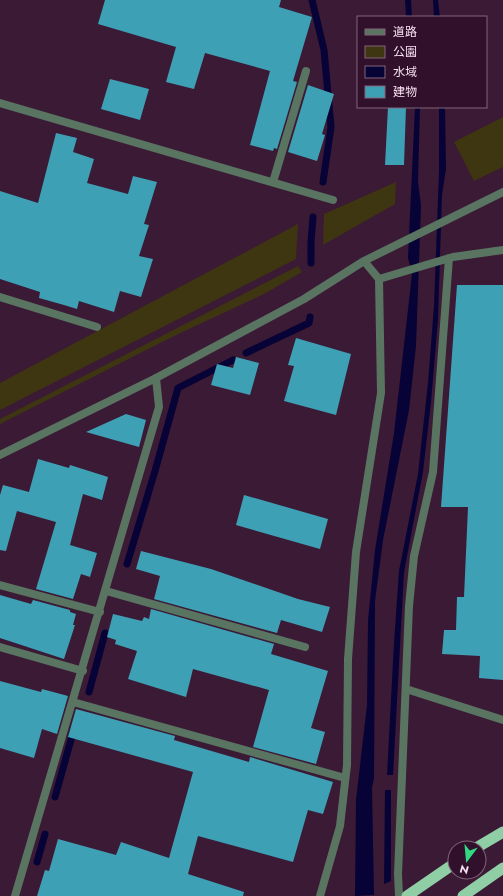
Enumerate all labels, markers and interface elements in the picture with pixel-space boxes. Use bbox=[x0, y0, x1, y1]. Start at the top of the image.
legend bbox=[357, 16, 487, 108]
text: 道路 bbox=[393, 23, 417, 41]
text: 公園 bbox=[393, 43, 417, 61]
text: 水域 bbox=[393, 63, 417, 81]
text: 建物 bbox=[393, 83, 417, 101]
north arrow bbox=[447, 840, 487, 880]
text: N bbox=[458, 861, 471, 879]

